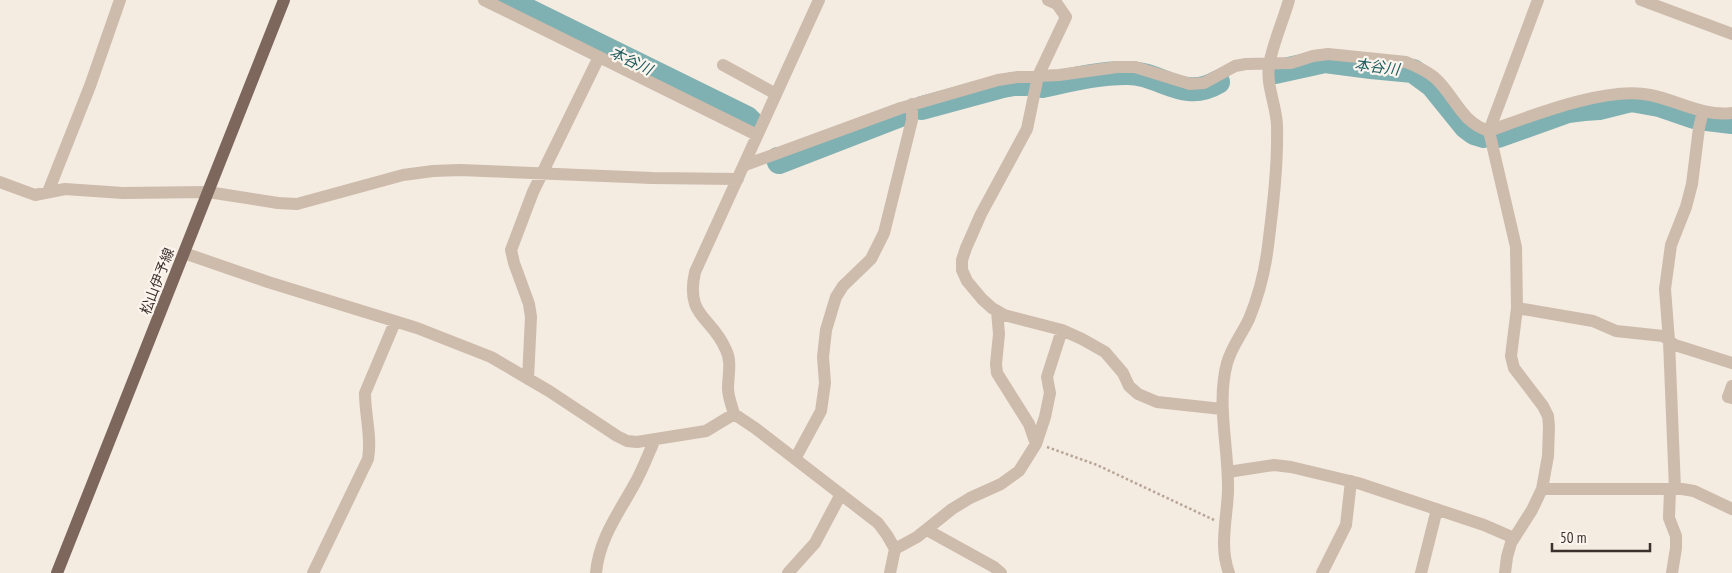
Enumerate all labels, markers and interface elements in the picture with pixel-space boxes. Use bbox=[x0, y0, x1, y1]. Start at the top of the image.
water label: 本谷川 bbox=[607, 42, 657, 80]
water label: 本谷川 bbox=[1354, 54, 1403, 79]
street label: 松山伊予線 bbox=[136, 245, 178, 317]
scale bar bbox=[1552, 520, 1650, 552]
text: 50 m bbox=[1560, 528, 1586, 547]

